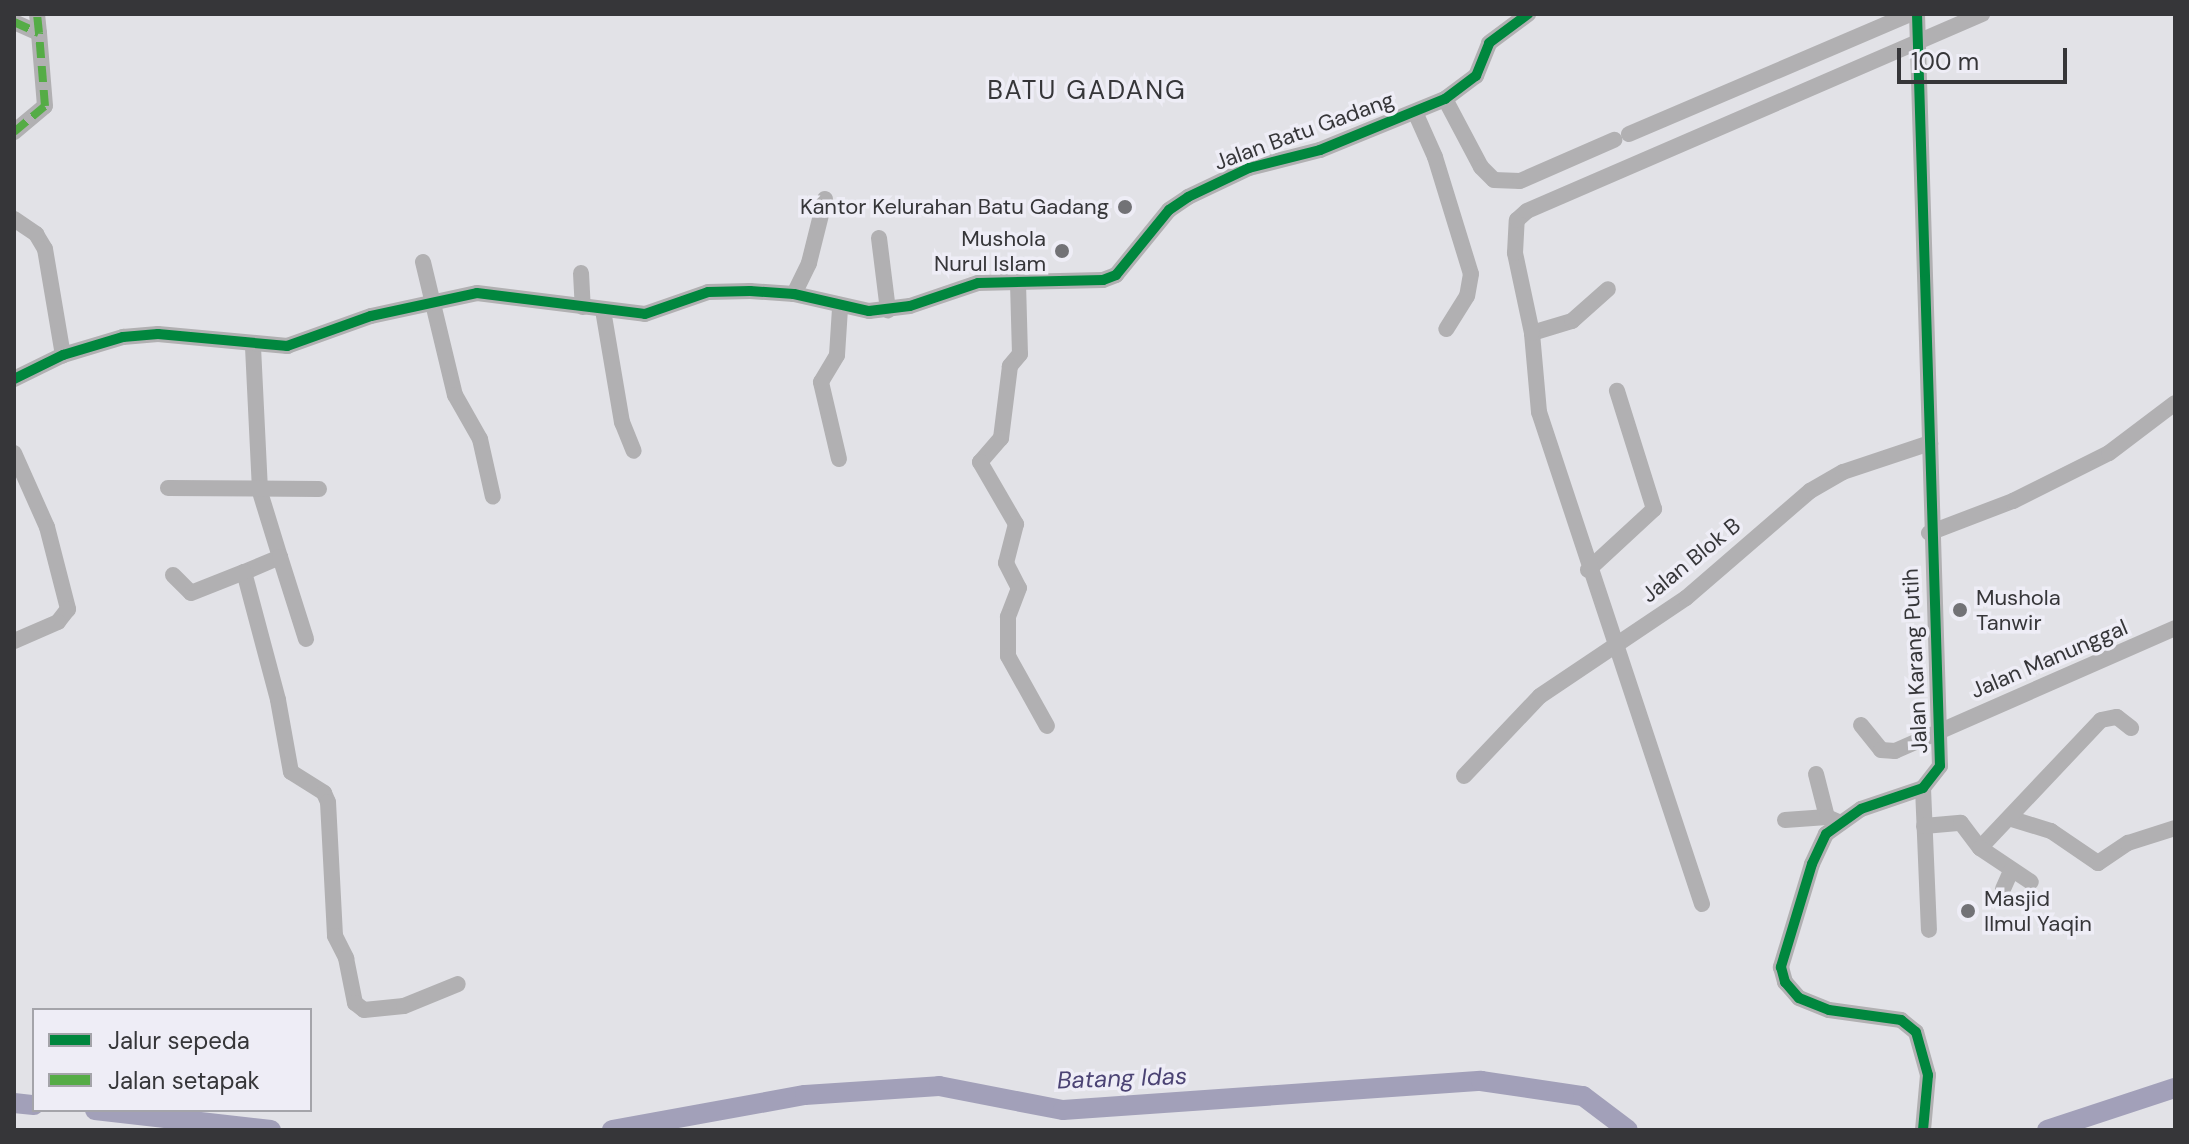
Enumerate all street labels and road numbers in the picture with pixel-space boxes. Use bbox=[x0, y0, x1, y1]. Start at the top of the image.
street label: Jalan Batu Gadang bbox=[1210, 86, 1398, 176]
street label: Jalan Blok B bbox=[1636, 512, 1746, 608]
street label: Jalan Karang Putih bbox=[1897, 568, 1933, 754]
street label: Jalan Manunggal bbox=[1966, 614, 2132, 704]

